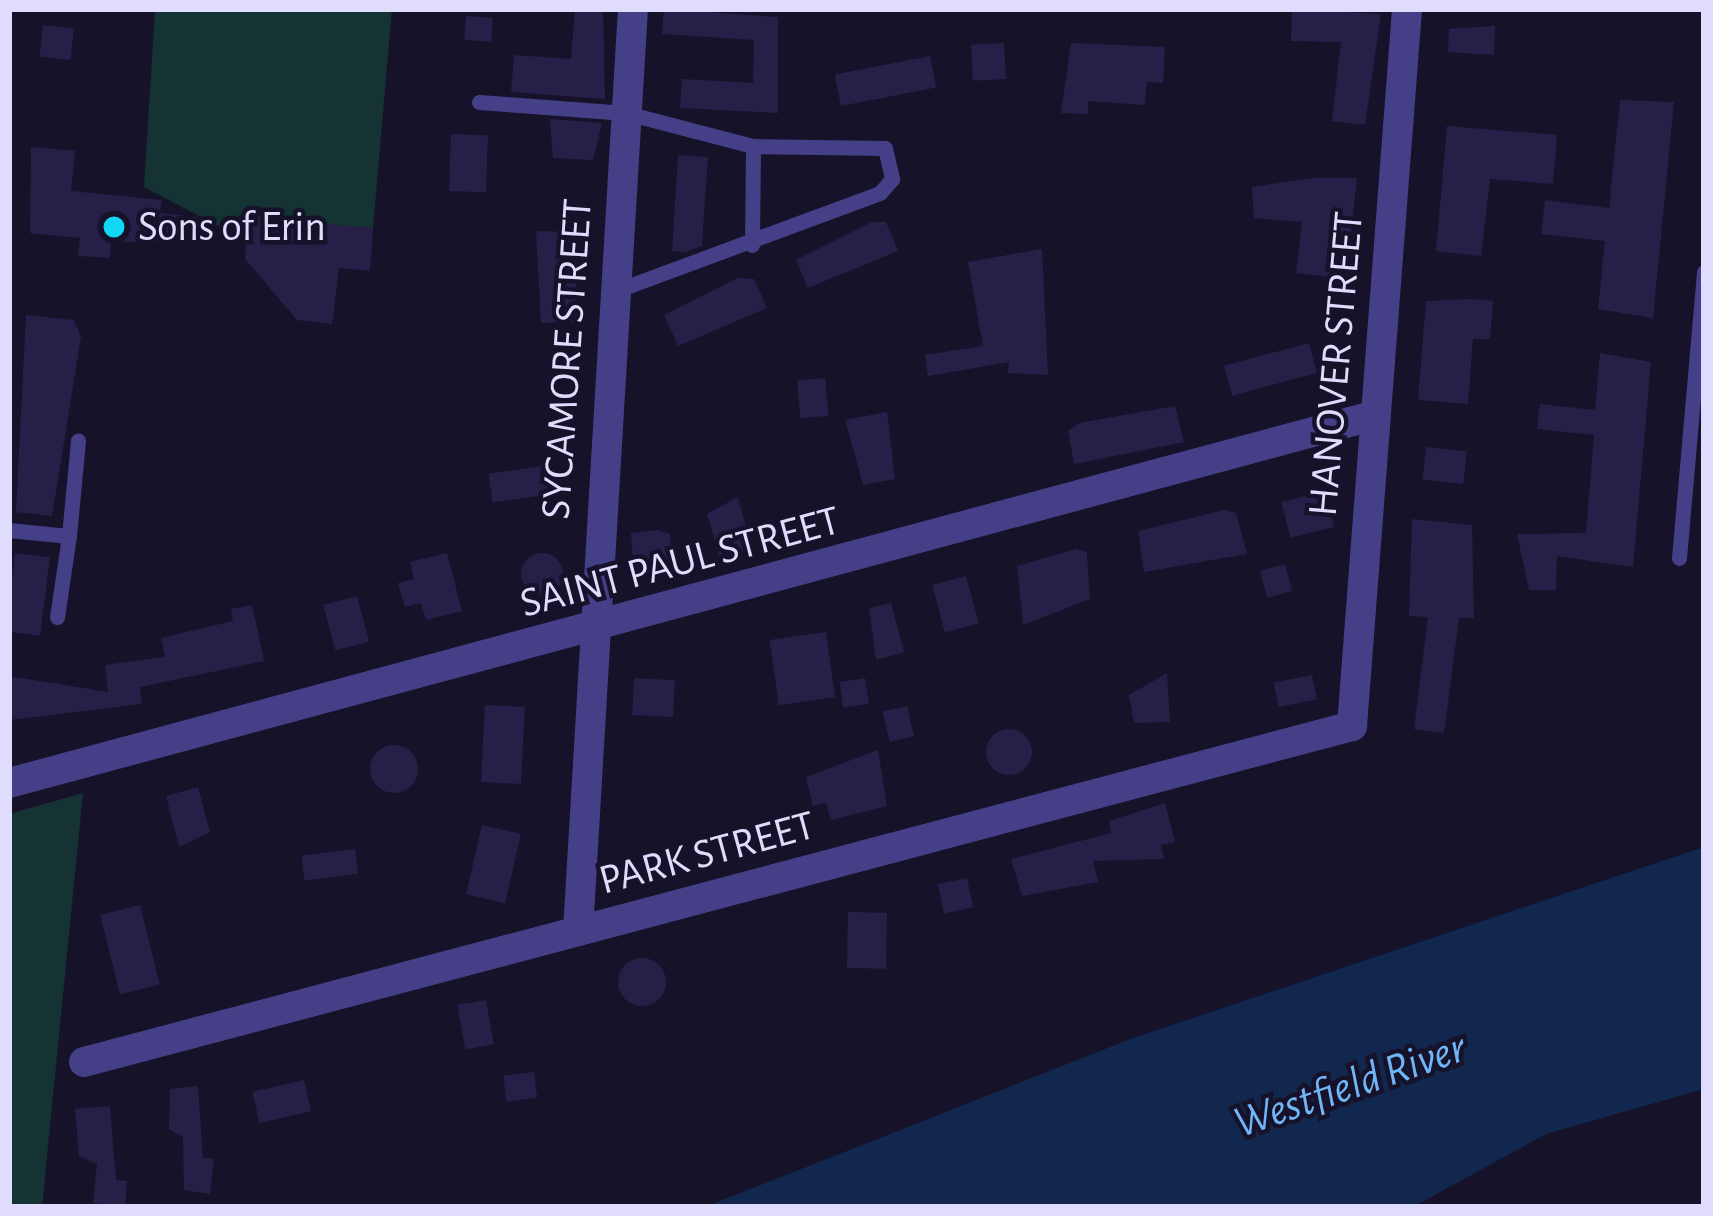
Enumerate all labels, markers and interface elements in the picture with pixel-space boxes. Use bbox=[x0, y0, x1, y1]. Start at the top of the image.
street label: SYCAMORE STREET bbox=[531, 197, 603, 521]
place label: Sons of Erin bbox=[138, 202, 326, 252]
street label: HANOVER STREET bbox=[1298, 210, 1374, 518]
marker: Sons of Erin bbox=[101, 214, 127, 240]
street label: SAINT PAUL STREET bbox=[515, 495, 845, 629]
street label: PARK STREET bbox=[594, 800, 820, 906]
water label: Westfield River bbox=[1227, 1021, 1473, 1151]

